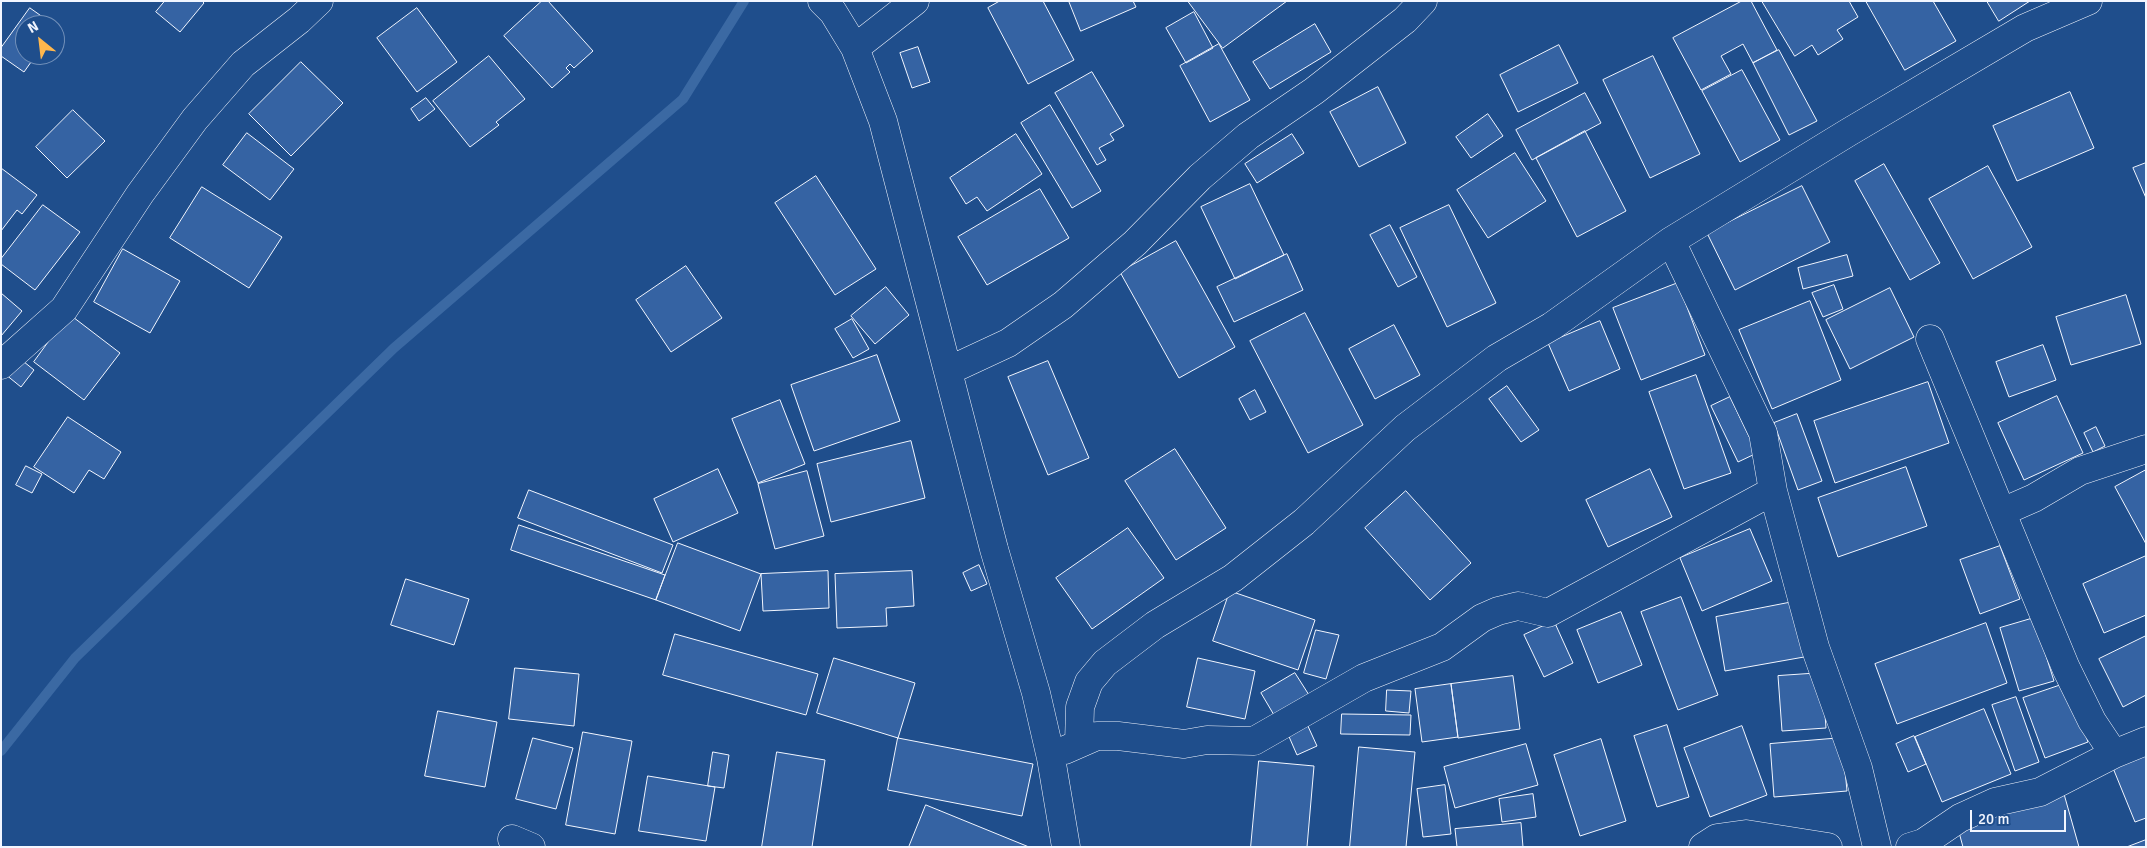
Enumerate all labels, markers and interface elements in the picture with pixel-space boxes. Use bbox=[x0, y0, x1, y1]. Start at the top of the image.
north arrow bbox=[15, 15, 65, 65]
text: N bbox=[25, 18, 41, 37]
scale bar bbox=[1972, 800, 2068, 832]
text: 20 m bbox=[1978, 810, 2009, 828]

